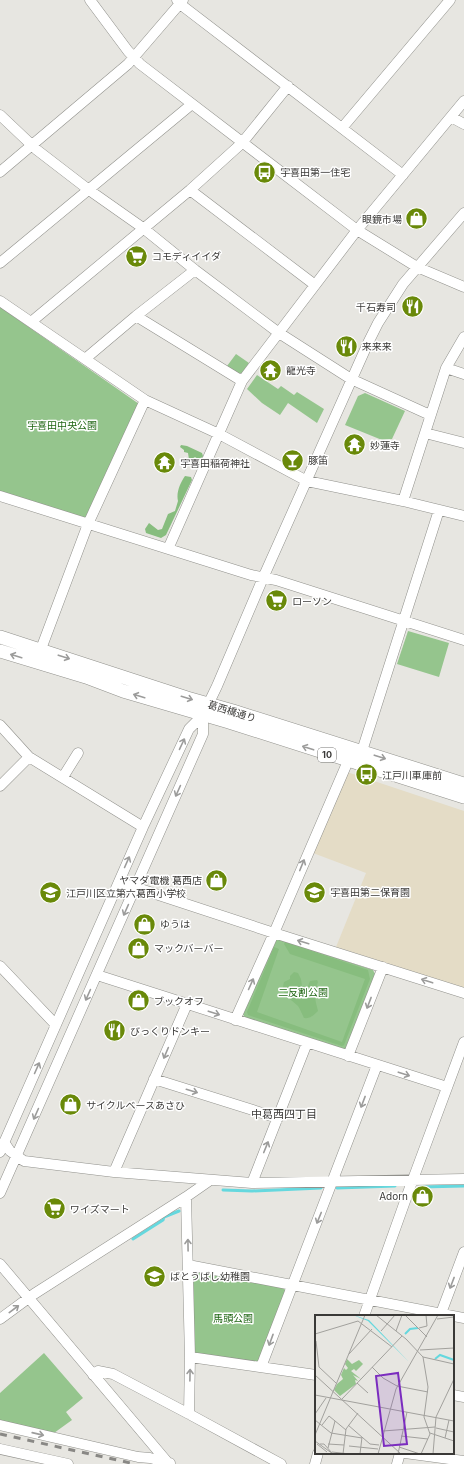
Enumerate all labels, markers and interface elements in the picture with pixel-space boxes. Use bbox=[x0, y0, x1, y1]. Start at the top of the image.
bus stop icon: 宇喜田第一住宅 bbox=[251, 159, 277, 185]
place label: 宇喜田第一住宅 bbox=[280, 166, 350, 178]
shop icon: 眼鏡市場 bbox=[404, 206, 430, 232]
place label: 眼鏡市場 bbox=[362, 213, 402, 225]
supermarket icon: コモディイイダ bbox=[124, 243, 150, 269]
place label: コモディイイダ bbox=[152, 250, 221, 262]
restaurant icon: 千石寿司 bbox=[399, 294, 425, 320]
place label: 千石寿司 bbox=[356, 301, 396, 313]
restaurant icon: 来来来 bbox=[334, 333, 360, 359]
place label: 来来来 bbox=[362, 340, 392, 352]
temple icon: 龍光寺 bbox=[258, 357, 284, 383]
place label: 龍光寺 bbox=[286, 364, 316, 376]
park label: 宇喜田中央公園 bbox=[27, 419, 97, 431]
temple icon: 妙蓮寺 bbox=[342, 432, 368, 458]
place label: 妙蓮寺 bbox=[370, 439, 400, 451]
bar icon: 豚笛 bbox=[280, 447, 306, 473]
temple icon: 宇喜田稲荷神社 bbox=[152, 450, 178, 476]
place label: 豚笛 bbox=[308, 454, 328, 466]
place label: 宇喜田稲荷神社 bbox=[180, 457, 250, 469]
supermarket icon: ローソン bbox=[263, 588, 289, 614]
place label: ローソン bbox=[292, 595, 332, 607]
one-way arrow bbox=[10, 651, 22, 659]
one-way arrow bbox=[57, 654, 70, 661]
one-way arrow bbox=[133, 692, 146, 699]
one-way arrow bbox=[181, 695, 194, 702]
street label: 葛西橋通り bbox=[206, 698, 258, 724]
one-way arrow bbox=[179, 738, 186, 750]
one-way arrow bbox=[301, 744, 314, 751]
road number: 10 bbox=[318, 748, 336, 762]
one-way arrow bbox=[373, 754, 386, 761]
bus stop icon: 江戸川車庫前 bbox=[353, 762, 379, 788]
place label: 江戸川車庫前 bbox=[382, 769, 442, 781]
one-way arrow bbox=[174, 784, 182, 796]
one-way arrow bbox=[124, 857, 132, 869]
one-way arrow bbox=[299, 859, 307, 871]
shop icon: ヤマダ電機 葛西店 bbox=[204, 867, 230, 893]
place label: ヤマダ電機 葛西店 bbox=[119, 874, 202, 886]
school or university icon: 宇喜田第二保育園 bbox=[302, 879, 328, 905]
school or university icon: 江戸川区立第六葛西小学校 bbox=[37, 880, 63, 906]
place label: 宇喜田第二保育園 bbox=[330, 886, 410, 898]
place label: 江戸川区立第六葛西小学校 bbox=[66, 887, 186, 899]
one-way arrow bbox=[122, 903, 129, 915]
shop icon: ゆうは bbox=[132, 911, 158, 937]
place label: ゆうは bbox=[160, 918, 190, 930]
shop icon: マックバーバー bbox=[125, 935, 151, 961]
one-way arrow bbox=[297, 938, 310, 945]
place label: マックバーバー bbox=[154, 942, 223, 954]
one-way arrow bbox=[421, 977, 434, 984]
one-way arrow bbox=[248, 978, 255, 990]
park label: 二反割公園 bbox=[278, 986, 328, 998]
shop icon: ブックオフ bbox=[126, 988, 152, 1014]
one-way arrow bbox=[84, 989, 91, 1001]
place label: ブックオフ bbox=[154, 995, 204, 1007]
one-way arrow bbox=[364, 997, 372, 1009]
one-way arrow bbox=[207, 1010, 220, 1017]
restaurant icon: びっくりドンキー bbox=[101, 1018, 127, 1044]
place label: びっくりドンキー bbox=[130, 1025, 210, 1037]
one-way arrow bbox=[161, 1046, 169, 1058]
one-way arrow bbox=[34, 1063, 41, 1075]
one-way arrow bbox=[398, 1071, 411, 1078]
one-way arrow bbox=[185, 1088, 198, 1095]
shop icon: サイクルベースあさひ bbox=[58, 1092, 84, 1118]
one-way arrow bbox=[359, 1095, 367, 1107]
place label: サイクルベースあさひ bbox=[86, 1099, 185, 1111]
district label: 中葛西四丁目 bbox=[251, 1107, 317, 1121]
one-way arrow bbox=[32, 1108, 39, 1120]
one-way arrow bbox=[263, 1142, 271, 1154]
shop icon: Adorn bbox=[410, 1183, 436, 1209]
place label: Adorn bbox=[379, 1190, 408, 1202]
supermarket icon: ワイズマート bbox=[42, 1196, 68, 1222]
place label: ワイズマート bbox=[70, 1203, 130, 1215]
one-way arrow bbox=[314, 1212, 322, 1224]
one-way arrow bbox=[184, 1239, 192, 1252]
school or university icon: ばとうばし幼稚園 bbox=[142, 1263, 168, 1289]
place label: ばとうばし幼稚園 bbox=[170, 1270, 250, 1282]
one-way arrow bbox=[448, 1276, 456, 1288]
one-way arrow bbox=[8, 1305, 19, 1313]
park label: 馬頭公園 bbox=[213, 1312, 253, 1324]
inset map bbox=[315, 1315, 454, 1454]
one-way arrow bbox=[267, 1333, 275, 1345]
one-way arrow bbox=[186, 1369, 194, 1382]
one-way arrow bbox=[31, 1431, 44, 1439]

